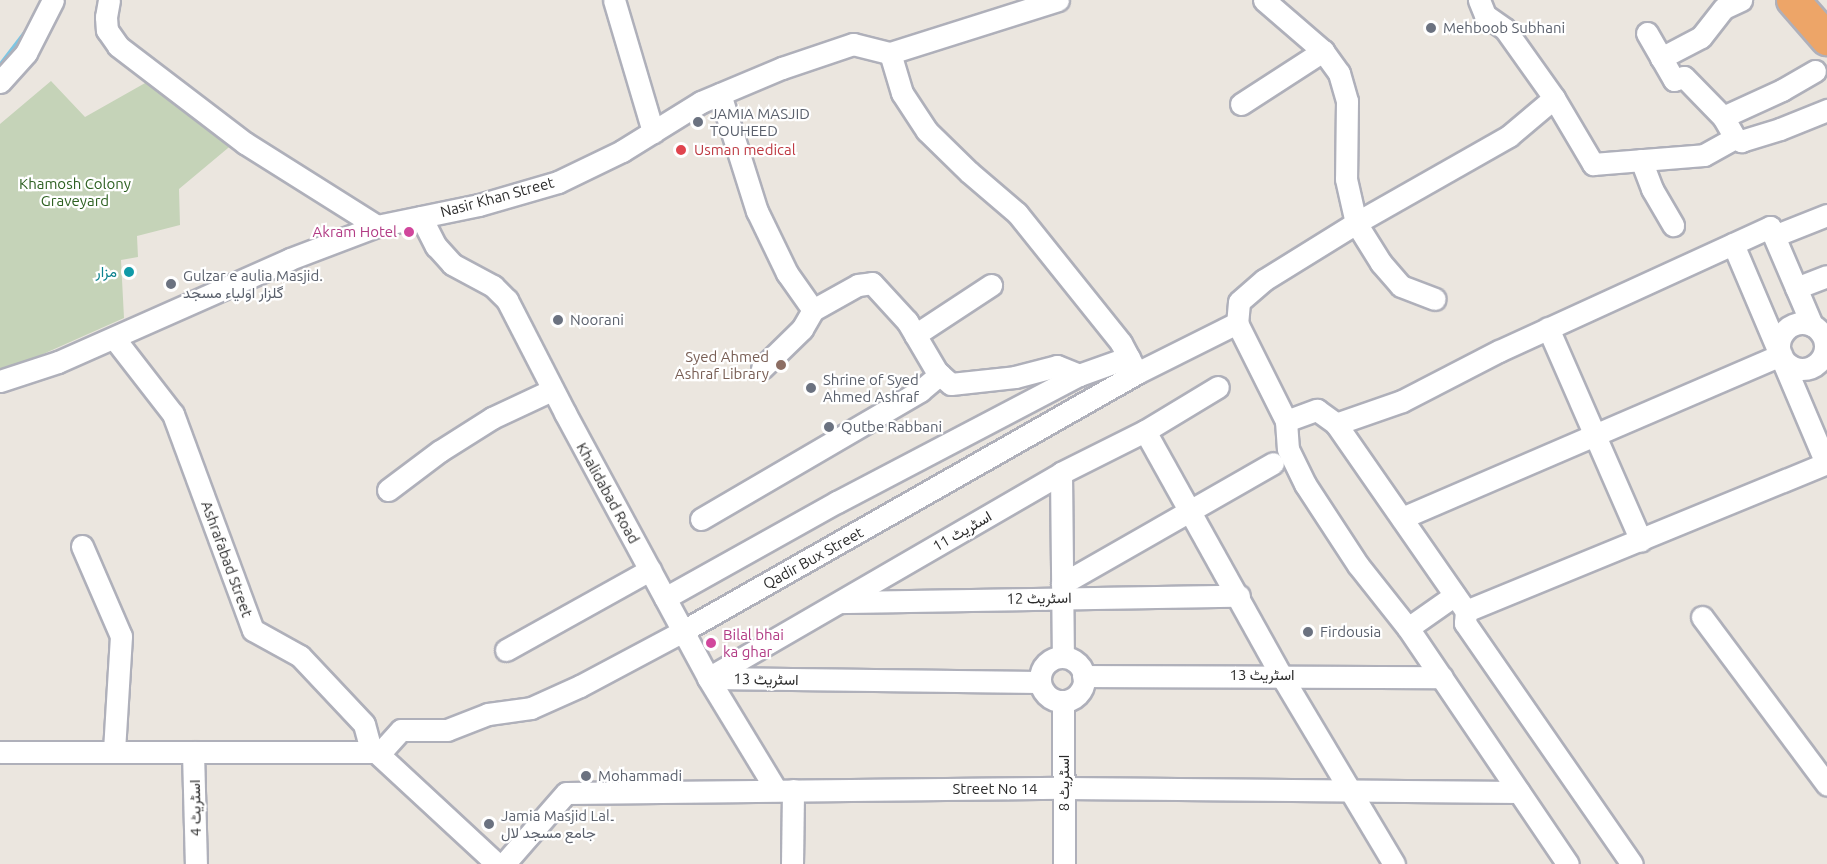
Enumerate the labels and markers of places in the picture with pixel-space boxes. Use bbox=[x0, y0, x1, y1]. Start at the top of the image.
place label: Mehboob Subhani bbox=[1443, 19, 1565, 37]
marker: Mehboob Subhani bbox=[1424, 21, 1438, 35]
place label: JAMIA MASJID TOUHEED bbox=[710, 104, 810, 139]
marker: JAMIA MASJID TOUHEED bbox=[691, 115, 705, 129]
marker: Usman medical bbox=[672, 141, 690, 159]
place label: Usman medical bbox=[694, 141, 796, 159]
place label: Akram Hotel bbox=[313, 223, 397, 241]
marker: Akram Hotel bbox=[402, 225, 416, 239]
place label: مزار bbox=[96, 263, 117, 281]
marker: مزار bbox=[122, 265, 136, 279]
place label: Gulzar e aulia Masjid. گلزار اولیاء مسجد bbox=[183, 266, 323, 301]
marker: Gulzar e aulia Masjid. گلزار اولیاء مسجد bbox=[164, 277, 178, 291]
place label: Noorani bbox=[570, 311, 624, 329]
marker: Noorani bbox=[551, 313, 565, 327]
place label: Syed Ahmed Ashraf Library bbox=[675, 347, 769, 382]
marker: Syed Ahmed Ashraf Library bbox=[774, 358, 788, 372]
place label: Shrine of Syed Ahmed Ashraf bbox=[823, 370, 919, 405]
marker: Shrine of Syed Ahmed Ashraf bbox=[804, 381, 818, 395]
place label: Qutbe Rabbani bbox=[841, 418, 942, 436]
marker: Qutbe Rabbani bbox=[822, 420, 836, 434]
place label: Firdousia bbox=[1320, 623, 1381, 641]
place label: Bilal bhai ka ghar bbox=[723, 625, 784, 660]
marker: Firdousia bbox=[1301, 625, 1315, 639]
marker: Bilal bhai ka ghar bbox=[704, 636, 718, 650]
place label: Mohammadi bbox=[598, 767, 682, 785]
marker: Mohammadi bbox=[579, 769, 593, 783]
place label: Jamia Masjid Lal۔ جامع مسجد لال bbox=[501, 806, 614, 841]
marker: Jamia Masjid Lal۔ جامع مسجد لال bbox=[482, 817, 496, 831]

